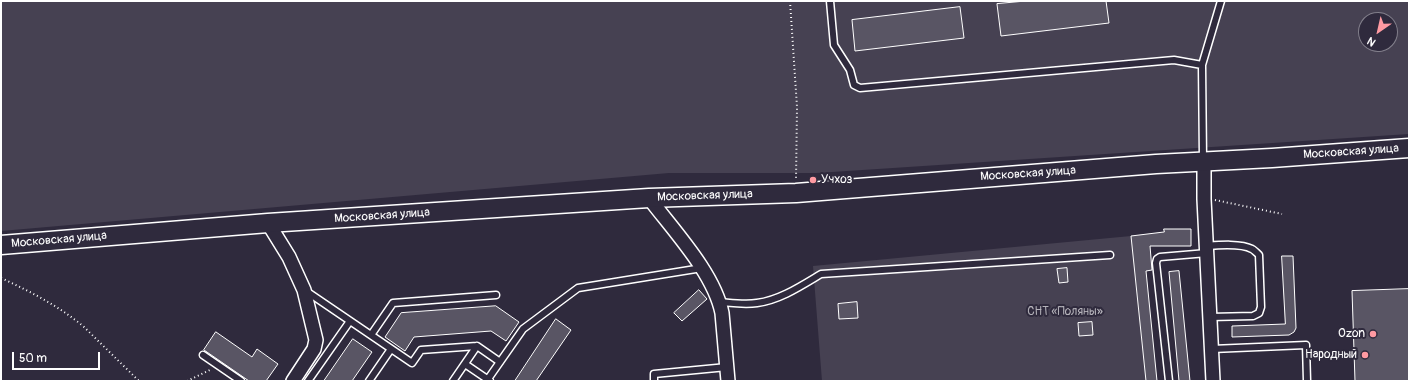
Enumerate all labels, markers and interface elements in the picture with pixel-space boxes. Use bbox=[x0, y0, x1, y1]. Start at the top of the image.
north arrow bbox=[1358, 12, 1398, 52]
text: N bbox=[1365, 34, 1378, 49]
street label: Московская улица bbox=[1303, 141, 1399, 163]
street label: Московская улица bbox=[980, 163, 1076, 185]
place label: Учхоз bbox=[821, 173, 852, 187]
marker: Учхоз bbox=[808, 175, 818, 185]
street label: Московская улица bbox=[657, 187, 753, 205]
street label: Московская улица bbox=[334, 205, 430, 227]
street label: Московская улица bbox=[11, 229, 107, 251]
park label: СНТ «Поляны» bbox=[1027, 305, 1103, 319]
place label: Ozon bbox=[1338, 327, 1365, 341]
marker: Ozon bbox=[1368, 329, 1378, 339]
scale bar bbox=[14, 344, 102, 370]
place label: Народный bbox=[1305, 348, 1357, 362]
marker: Народный bbox=[1360, 350, 1370, 360]
text: 50 m bbox=[19, 351, 47, 366]

